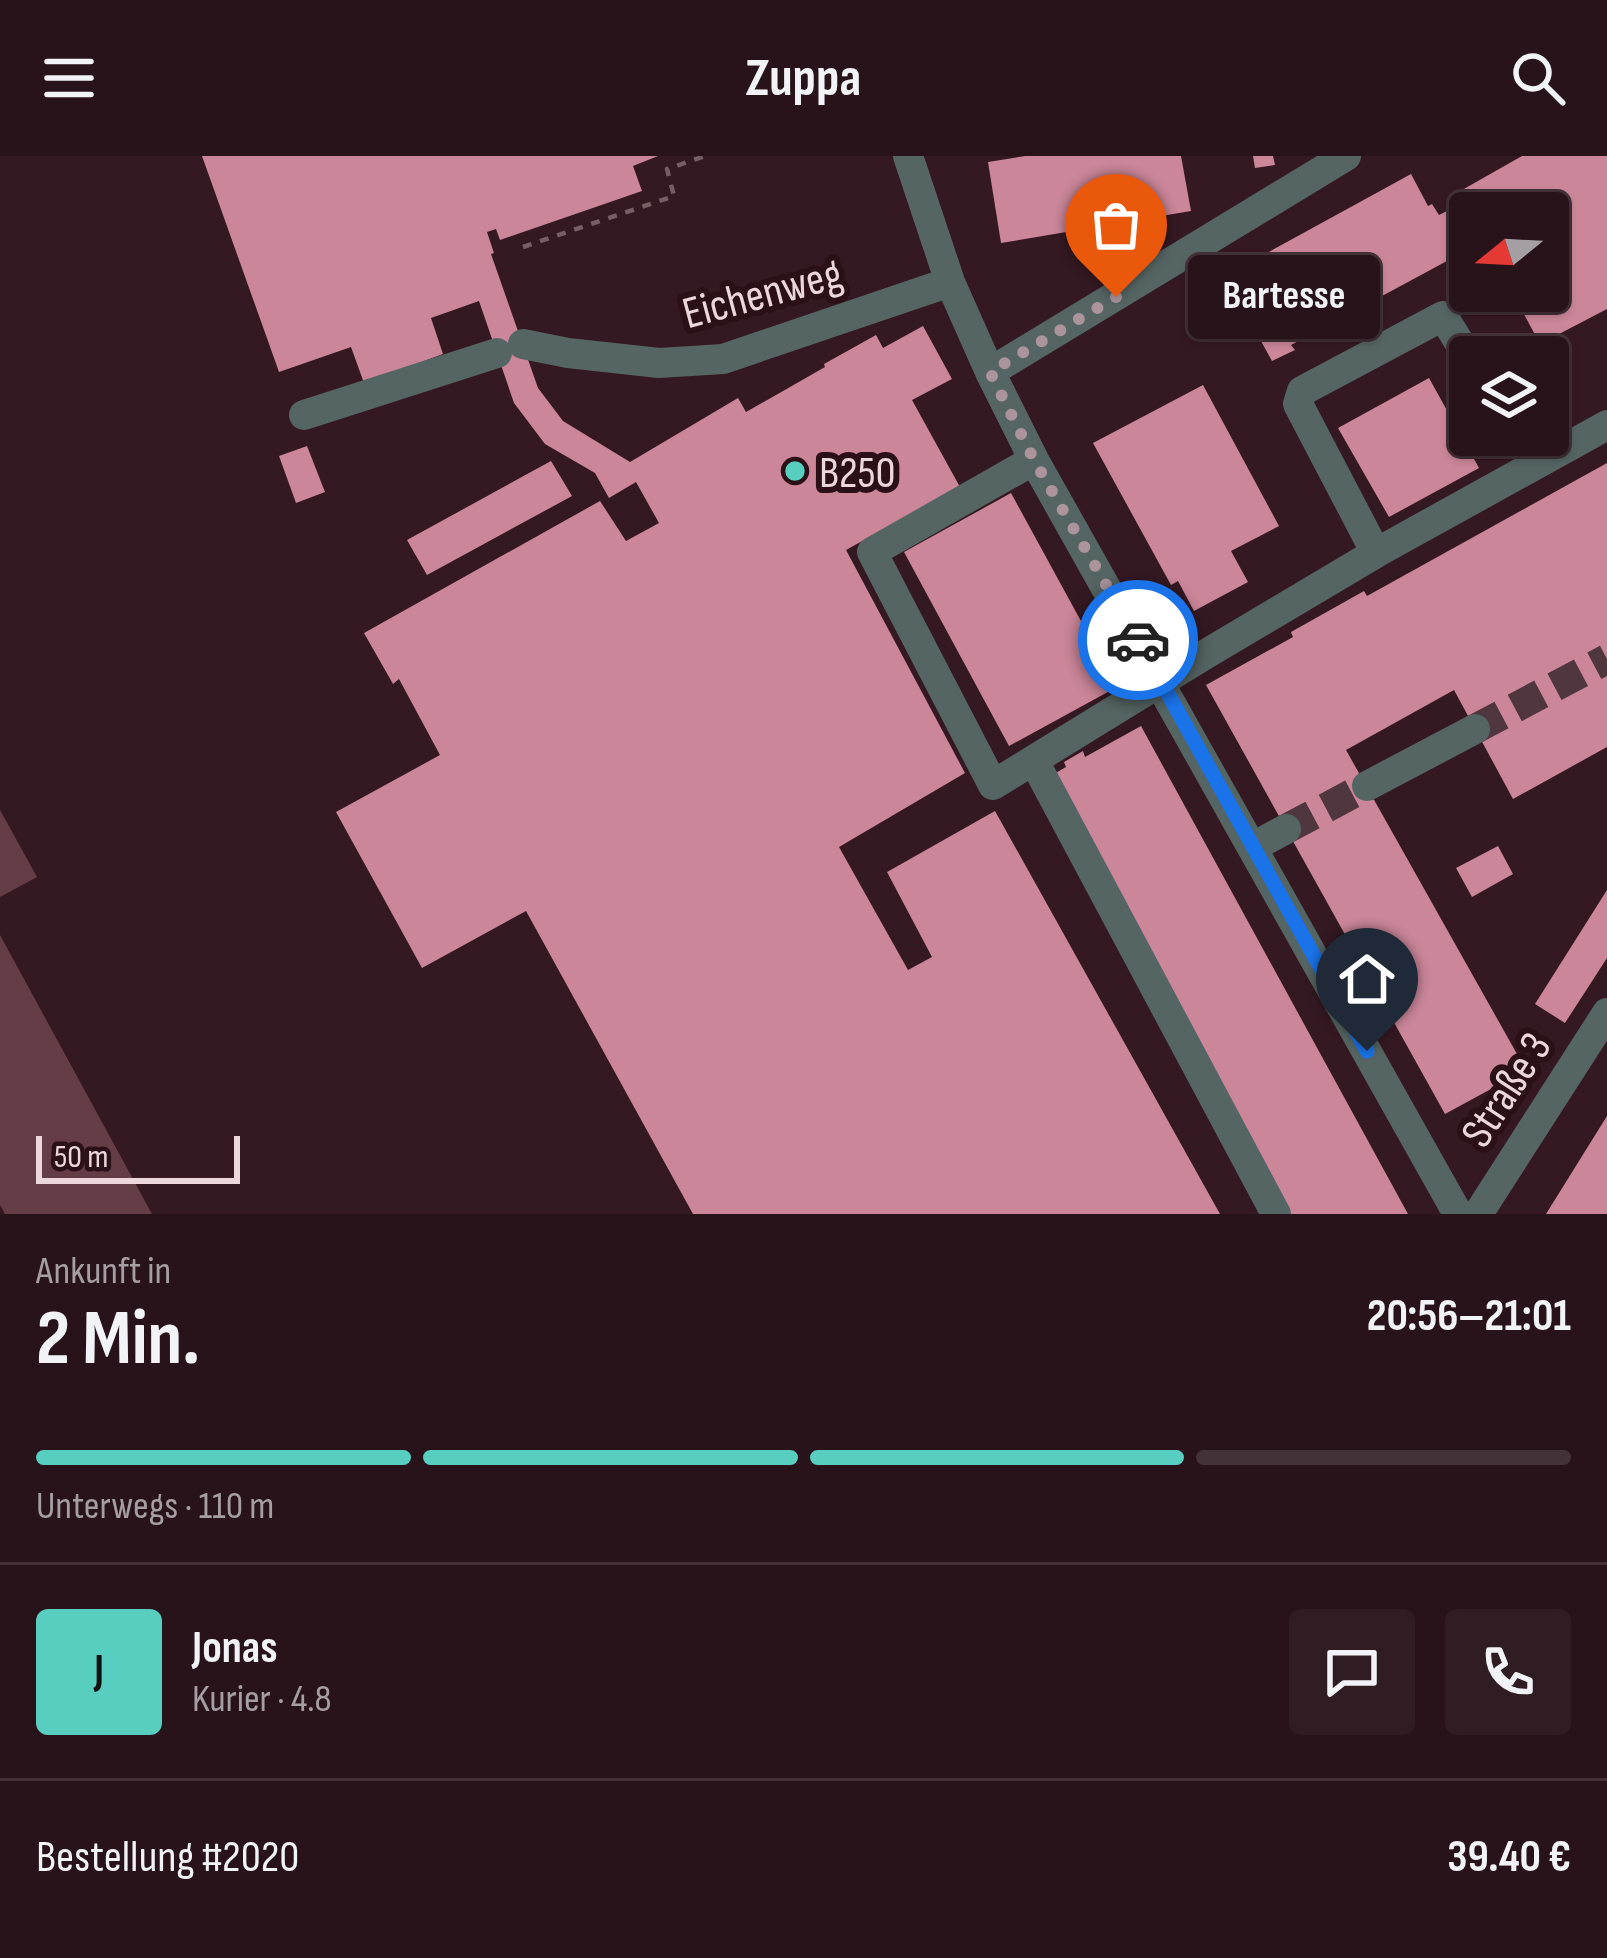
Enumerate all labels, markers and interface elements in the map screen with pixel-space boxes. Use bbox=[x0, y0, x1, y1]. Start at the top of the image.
icon: menu bbox=[36, 45, 102, 111]
icon: search bbox=[1505, 45, 1571, 111]
text: Zuppa bbox=[746, 46, 861, 111]
pin bbox=[1065, 174, 1167, 297]
icon: bag bbox=[1083, 192, 1149, 258]
north arrow bbox=[1449, 192, 1569, 312]
map controls bbox=[1449, 192, 1569, 456]
street label: Eichenweg bbox=[677, 247, 848, 342]
callout: Bartesse bbox=[1188, 255, 1380, 339]
text: Bartesse bbox=[1223, 273, 1345, 320]
button: layers bbox=[1449, 336, 1569, 456]
place label: B250 bbox=[819, 446, 896, 501]
marker: B250 bbox=[782, 458, 808, 484]
courier bbox=[1078, 580, 1198, 700]
icon: car bbox=[1105, 607, 1171, 673]
pin bbox=[1316, 928, 1418, 1051]
icon: home bbox=[1334, 946, 1400, 1012]
street label: Straße 3 bbox=[1450, 1023, 1564, 1158]
scale bar bbox=[36, 1130, 240, 1183]
text: 50 m bbox=[54, 1137, 108, 1177]
text: Ankunft in bbox=[36, 1248, 171, 1295]
text: 20:56–21:01 bbox=[1367, 1289, 1571, 1344]
text: 2 Min. bbox=[36, 1293, 200, 1386]
text: Unterwegs · 110 m bbox=[36, 1483, 274, 1530]
button: chat bbox=[1289, 1609, 1415, 1735]
button: phone bbox=[1445, 1609, 1571, 1735]
text: Jonas bbox=[192, 1621, 277, 1676]
text: J bbox=[94, 1644, 104, 1699]
text: Kurier · 4.8 bbox=[192, 1676, 332, 1723]
text: Bestellung #2020 bbox=[36, 1830, 299, 1885]
text: 39.40 € bbox=[1447, 1830, 1571, 1885]

